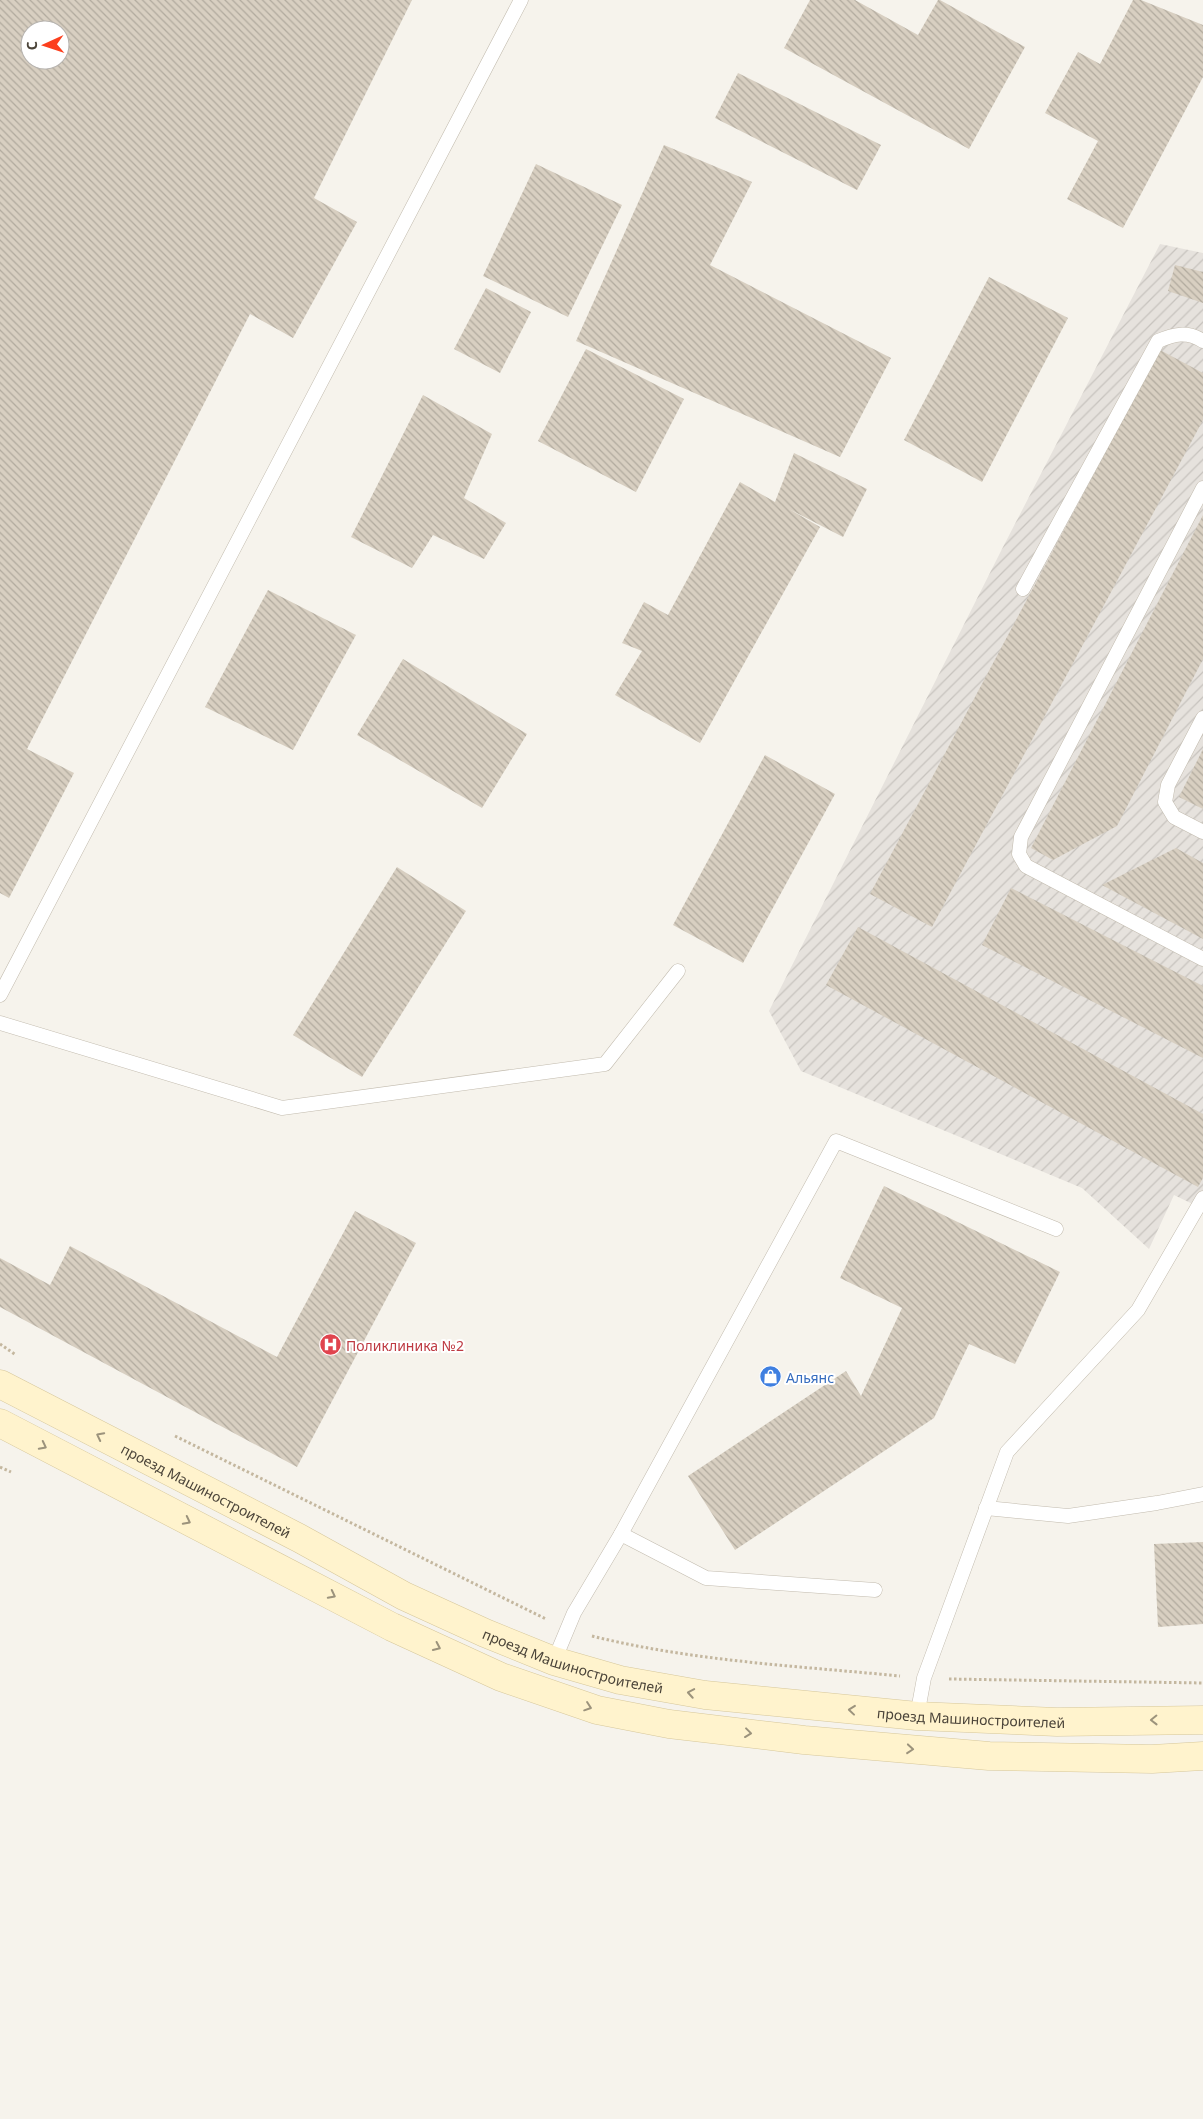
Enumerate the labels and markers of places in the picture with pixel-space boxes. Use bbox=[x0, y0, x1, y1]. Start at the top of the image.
hospital icon: Поликлиника №2 bbox=[318, 1333, 342, 1357]
place label: Поликлиника №2 bbox=[346, 1336, 464, 1355]
shop icon: Альянс bbox=[758, 1365, 782, 1389]
place label: Альянс bbox=[786, 1368, 834, 1387]

